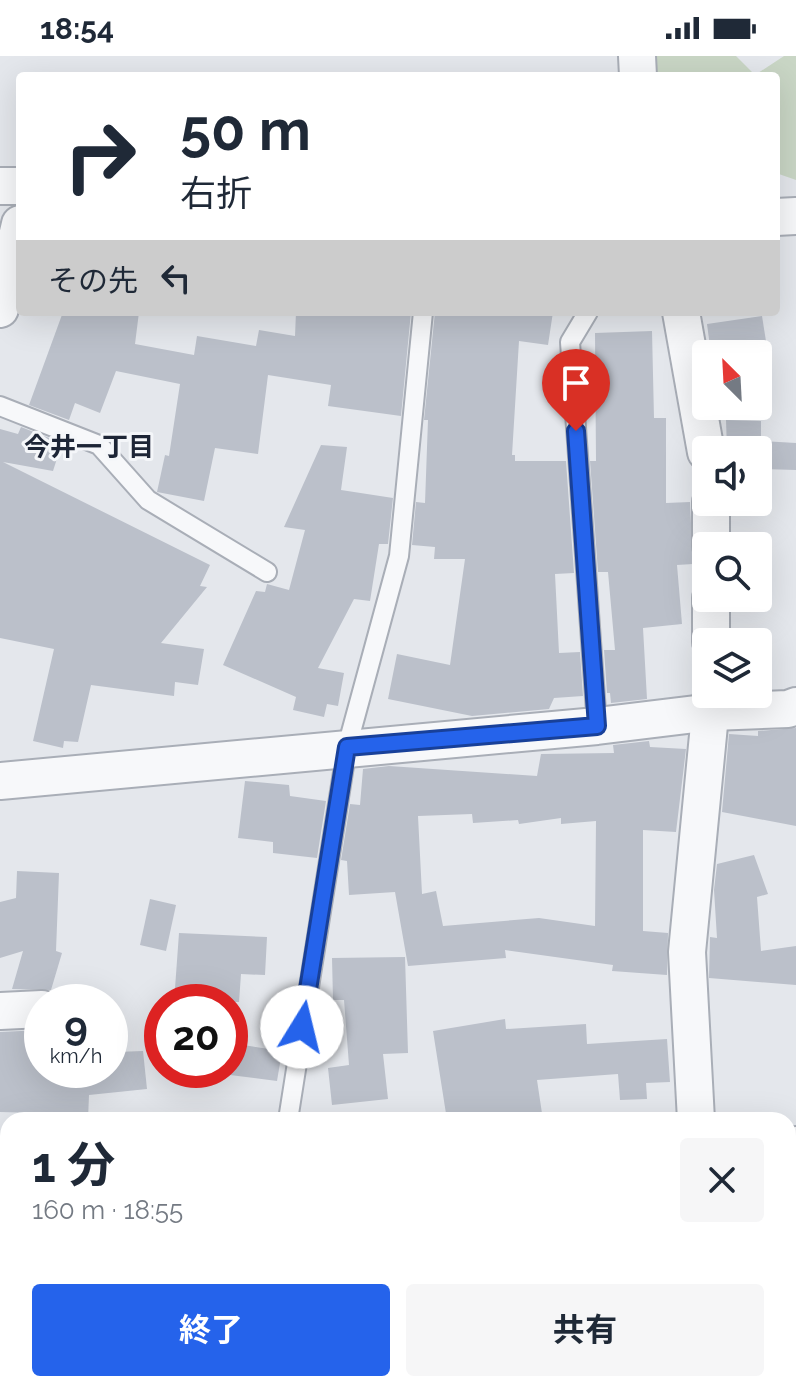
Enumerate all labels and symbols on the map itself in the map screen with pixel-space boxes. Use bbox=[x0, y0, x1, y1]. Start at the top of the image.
north arrow bbox=[692, 340, 772, 420]
pin bbox=[542, 349, 610, 431]
district label: 今井一丁目 bbox=[24, 432, 154, 462]
speed limit sign: 20 bbox=[144, 984, 248, 1088]
position arrow bbox=[260, 985, 344, 1069]

